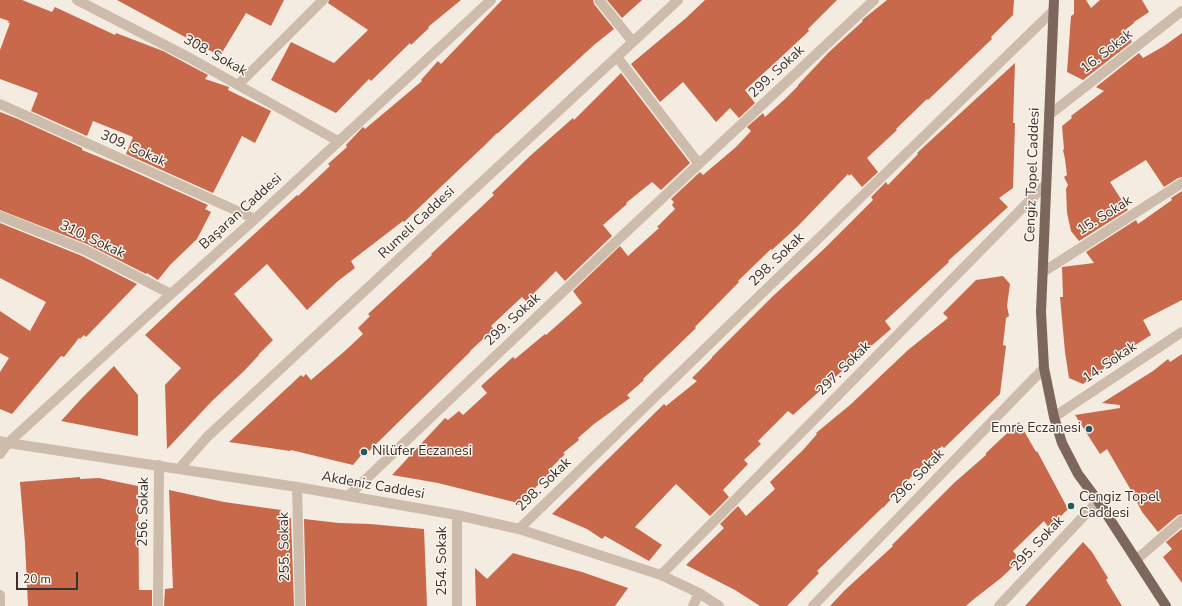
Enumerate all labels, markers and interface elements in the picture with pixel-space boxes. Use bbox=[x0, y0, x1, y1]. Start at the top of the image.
street label: 16. Sokak bbox=[1078, 27, 1136, 77]
street label: 308. Sokak bbox=[180, 32, 250, 80]
street label: 299. Sokak bbox=[746, 42, 808, 102]
street label: Cengiz Topel Caddesi bbox=[1022, 107, 1044, 243]
street label: 309. Sokak bbox=[98, 127, 168, 171]
street label: Başaran Caddesi bbox=[196, 171, 286, 253]
street label: Rumeli Caddesi bbox=[375, 183, 459, 263]
street label: 15. Sokak bbox=[1075, 193, 1135, 239]
street label: 310. Sokak bbox=[57, 218, 127, 262]
street label: 298. Sokak bbox=[746, 230, 808, 290]
street label: 299. Sokak bbox=[482, 290, 544, 350]
street label: 297. Sokak bbox=[813, 338, 875, 400]
street label: 14. Sokak bbox=[1080, 339, 1140, 387]
place label: Emre Eczanesi bbox=[991, 421, 1081, 437]
marker: Emre Eczanesi bbox=[1084, 424, 1094, 434]
place label: Nilüfer Eczanesi bbox=[372, 444, 472, 460]
street label: 296. Sokak bbox=[888, 446, 948, 508]
marker: Nilüfer Eczanesi bbox=[359, 447, 369, 457]
street label: 298. Sokak bbox=[513, 455, 575, 515]
street label: Akdeniz Caddesi bbox=[320, 469, 426, 503]
street label: 256. Sokak bbox=[135, 477, 153, 547]
place label: Cengiz Topel Caddesi bbox=[1079, 490, 1160, 522]
marker: Cengiz Topel Caddesi bbox=[1066, 501, 1076, 511]
street label: 255. Sokak bbox=[276, 512, 294, 582]
street label: 295. Sokak bbox=[1008, 513, 1068, 575]
street label: 254. Sokak bbox=[435, 526, 451, 596]
scale bar bbox=[18, 564, 80, 590]
text: 20 m bbox=[23, 571, 51, 587]

